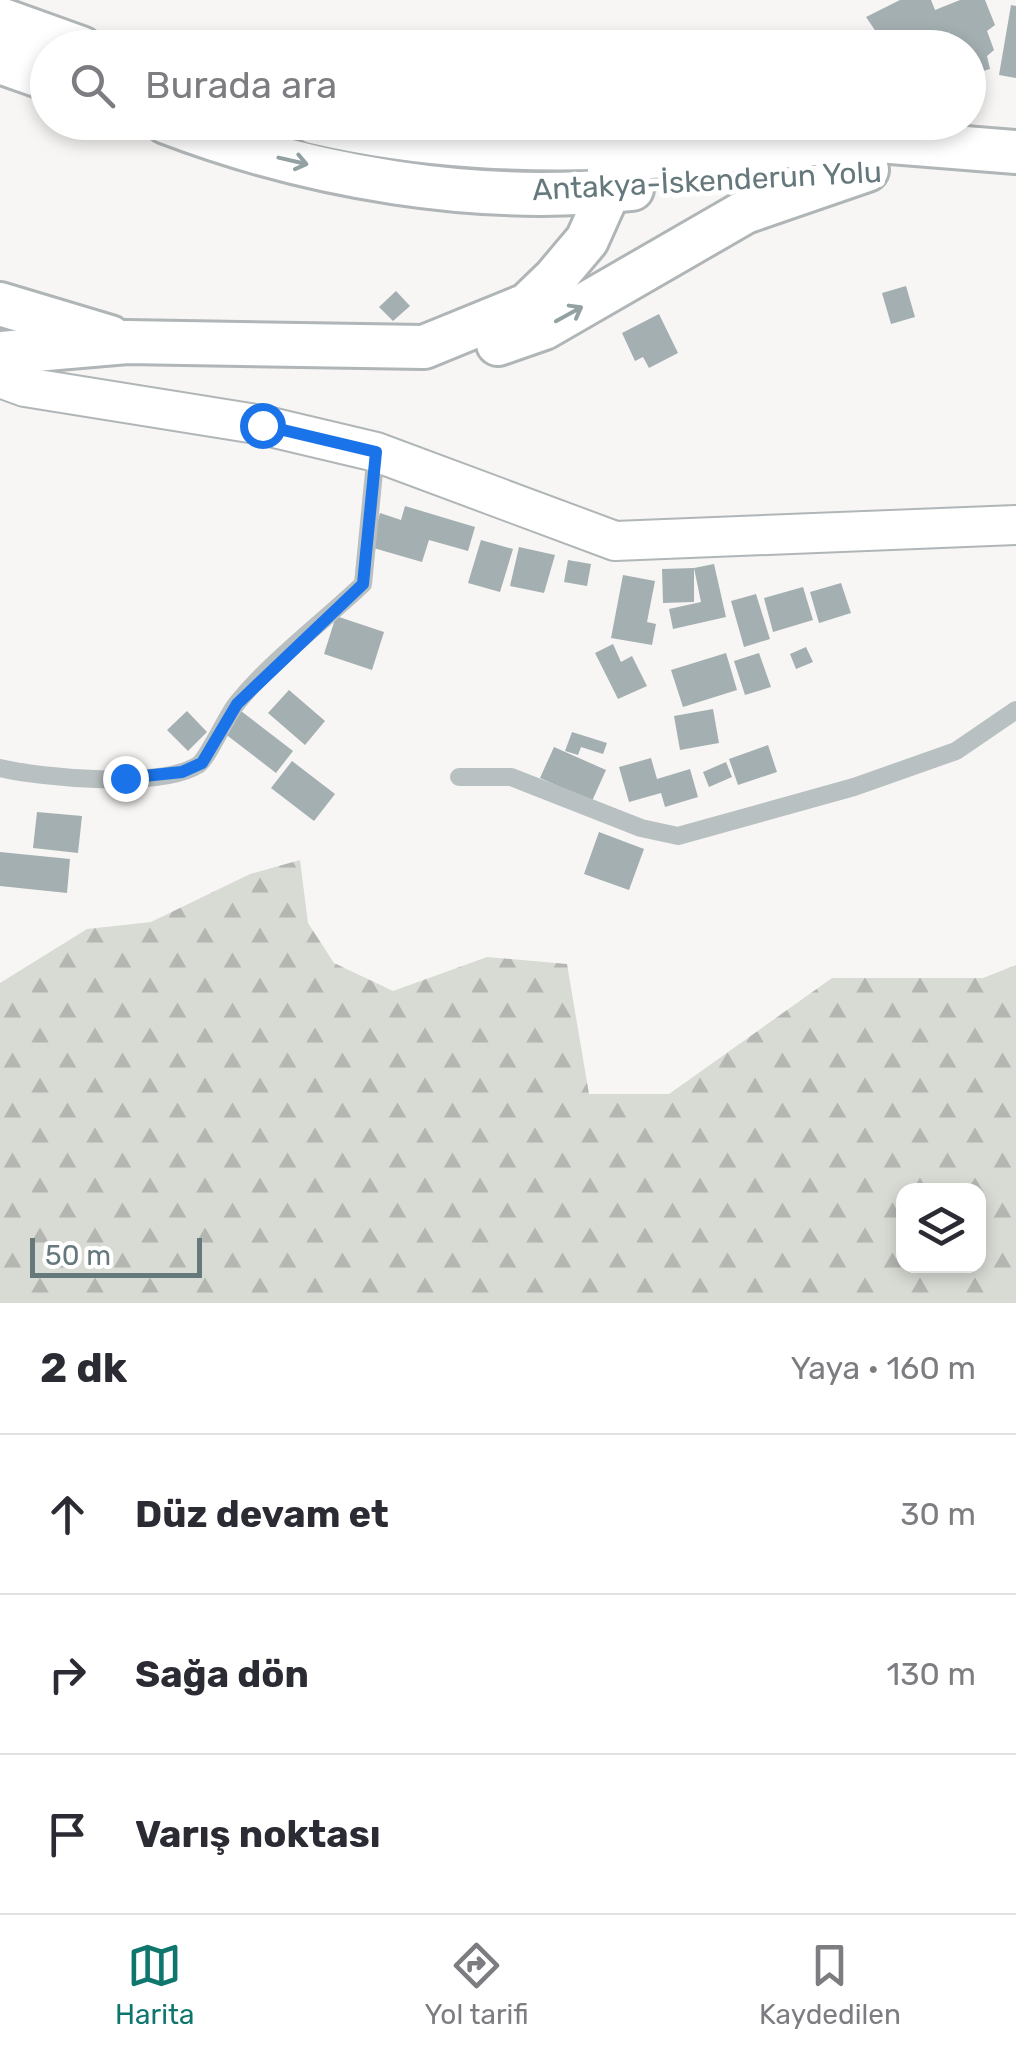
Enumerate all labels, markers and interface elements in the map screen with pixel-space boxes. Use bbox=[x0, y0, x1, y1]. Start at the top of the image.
search box bbox=[30, 30, 986, 140]
icon: search bbox=[65, 58, 120, 113]
text: Burada ara bbox=[145, 62, 337, 108]
one-way arrow bbox=[276, 153, 308, 171]
street label: Antakya-İskenderun Yolu bbox=[531, 154, 883, 208]
one-way arrow bbox=[553, 304, 583, 324]
route start bbox=[240, 403, 286, 449]
route end bbox=[103, 756, 149, 802]
map controls bbox=[896, 1183, 986, 1273]
button: layers bbox=[896, 1183, 986, 1273]
scale bar bbox=[30, 1233, 202, 1278]
text: 50 m bbox=[45, 1239, 111, 1272]
text: 2 dk bbox=[40, 1343, 127, 1393]
text: Yaya · 160 m bbox=[791, 1349, 976, 1387]
icon: ahead bbox=[40, 1487, 95, 1542]
text: Düz devam et bbox=[135, 1491, 389, 1537]
text: 30 m bbox=[900, 1495, 976, 1533]
icon: right bbox=[40, 1647, 95, 1702]
text: Sağa dön bbox=[135, 1651, 309, 1697]
text: 130 m bbox=[886, 1655, 976, 1693]
icon: arrive bbox=[40, 1807, 95, 1862]
text: Varış noktası bbox=[135, 1811, 381, 1857]
tab: Harita bbox=[115, 1938, 194, 2031]
tab: Yol tarifi bbox=[425, 1938, 529, 2031]
tab: Kaydedilen bbox=[759, 1938, 901, 2031]

